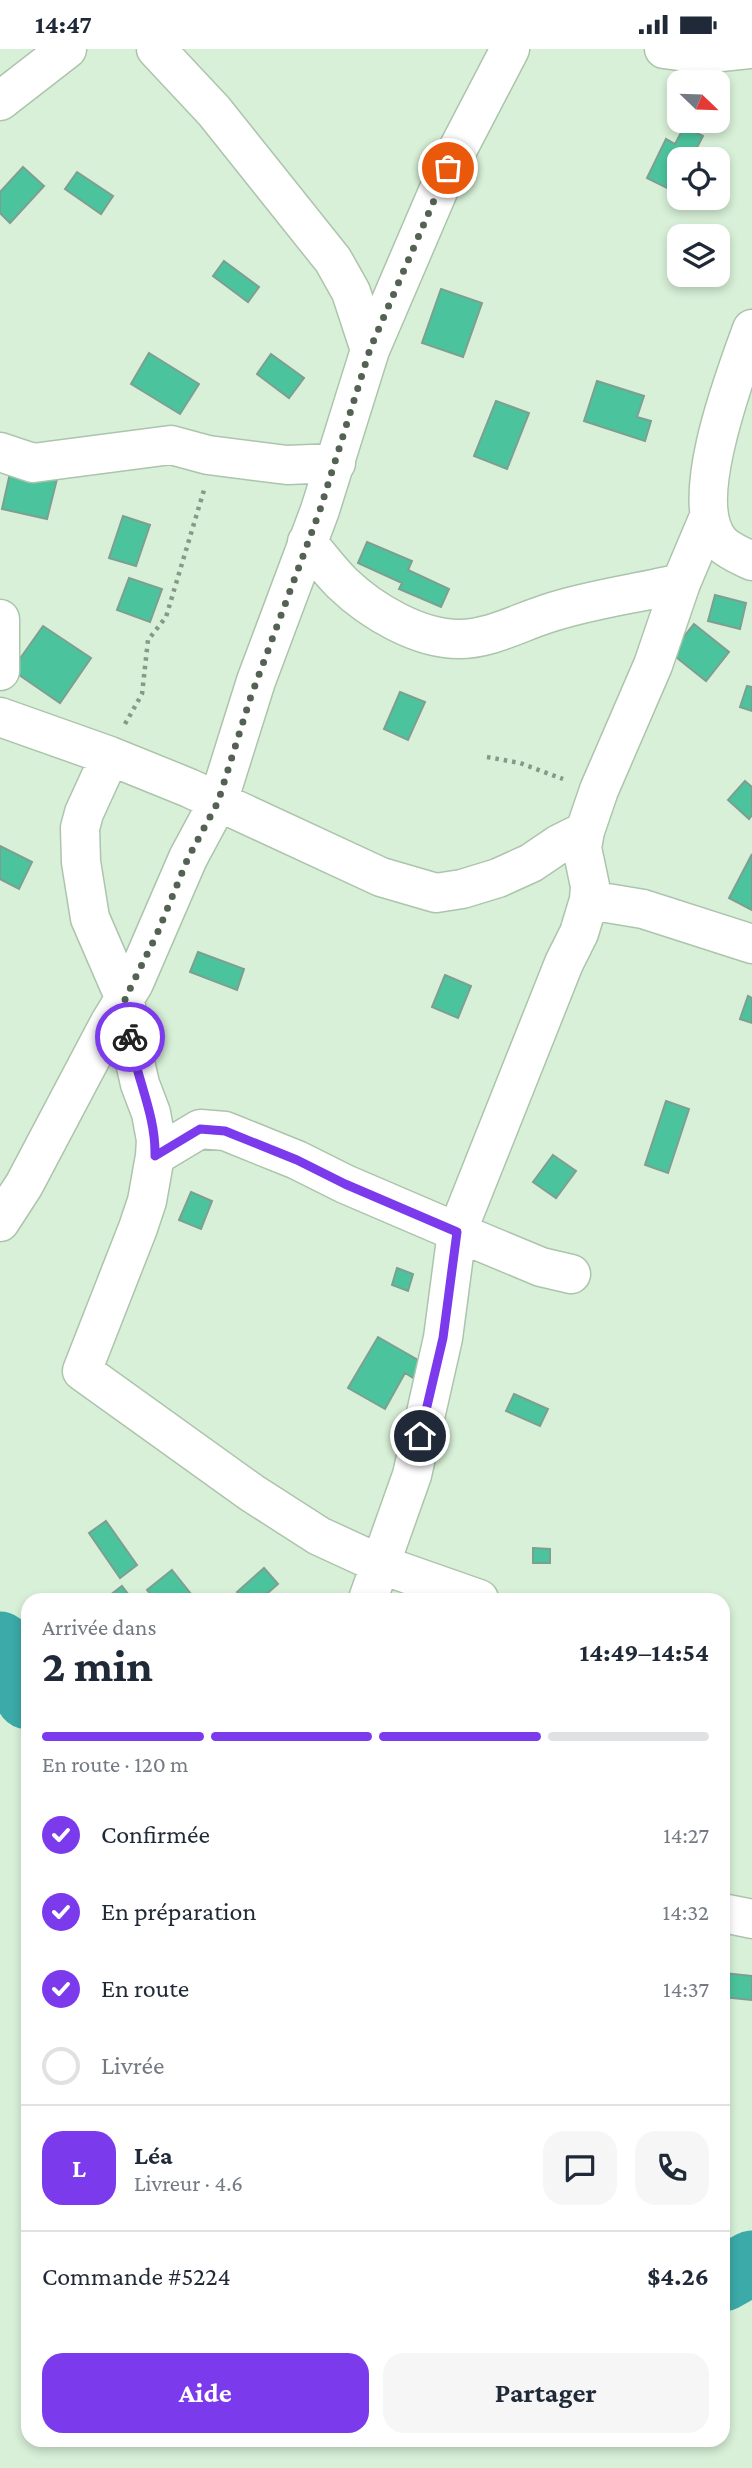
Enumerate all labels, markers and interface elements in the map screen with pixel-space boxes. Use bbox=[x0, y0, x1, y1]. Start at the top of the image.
text: 14:47 bbox=[35, 10, 92, 39]
north arrow bbox=[667, 70, 730, 133]
map controls bbox=[667, 70, 730, 287]
pin bbox=[418, 138, 478, 198]
button: locate bbox=[667, 147, 730, 210]
icon: bag bbox=[429, 149, 467, 187]
button: layers bbox=[667, 224, 730, 287]
courier bbox=[95, 1002, 165, 1072]
icon: bike bbox=[111, 1018, 149, 1056]
pin bbox=[390, 1406, 450, 1466]
icon: home bbox=[401, 1417, 439, 1455]
text: Arrivée dans bbox=[42, 1614, 157, 1640]
text: 14:49–14:54 bbox=[580, 1638, 709, 1667]
text: 2 min bbox=[42, 1640, 153, 1691]
text: En route · 120 m bbox=[42, 1751, 189, 1777]
icon: check bbox=[42, 1816, 80, 1854]
text: Confirmée bbox=[101, 1820, 210, 1849]
text: 14:27 bbox=[663, 1822, 709, 1848]
icon: check bbox=[42, 1893, 80, 1931]
text: En préparation bbox=[101, 1897, 256, 1926]
text: 14:32 bbox=[663, 1899, 709, 1925]
icon: check bbox=[42, 1970, 80, 2008]
text: En route bbox=[101, 1974, 189, 2003]
text: 14:37 bbox=[663, 1976, 709, 2002]
text: Livrée bbox=[101, 2051, 164, 2080]
button: chat bbox=[543, 2131, 617, 2205]
button: phone bbox=[635, 2131, 709, 2205]
text: Léa bbox=[134, 2141, 173, 2170]
text: L bbox=[72, 2154, 86, 2183]
text: Livreur · 4.6 bbox=[134, 2170, 243, 2196]
text: Commande #5224 bbox=[42, 2262, 231, 2291]
text: $4.26 bbox=[647, 2262, 709, 2291]
button: Aide bbox=[42, 2353, 369, 2433]
button: Partager bbox=[383, 2353, 709, 2433]

